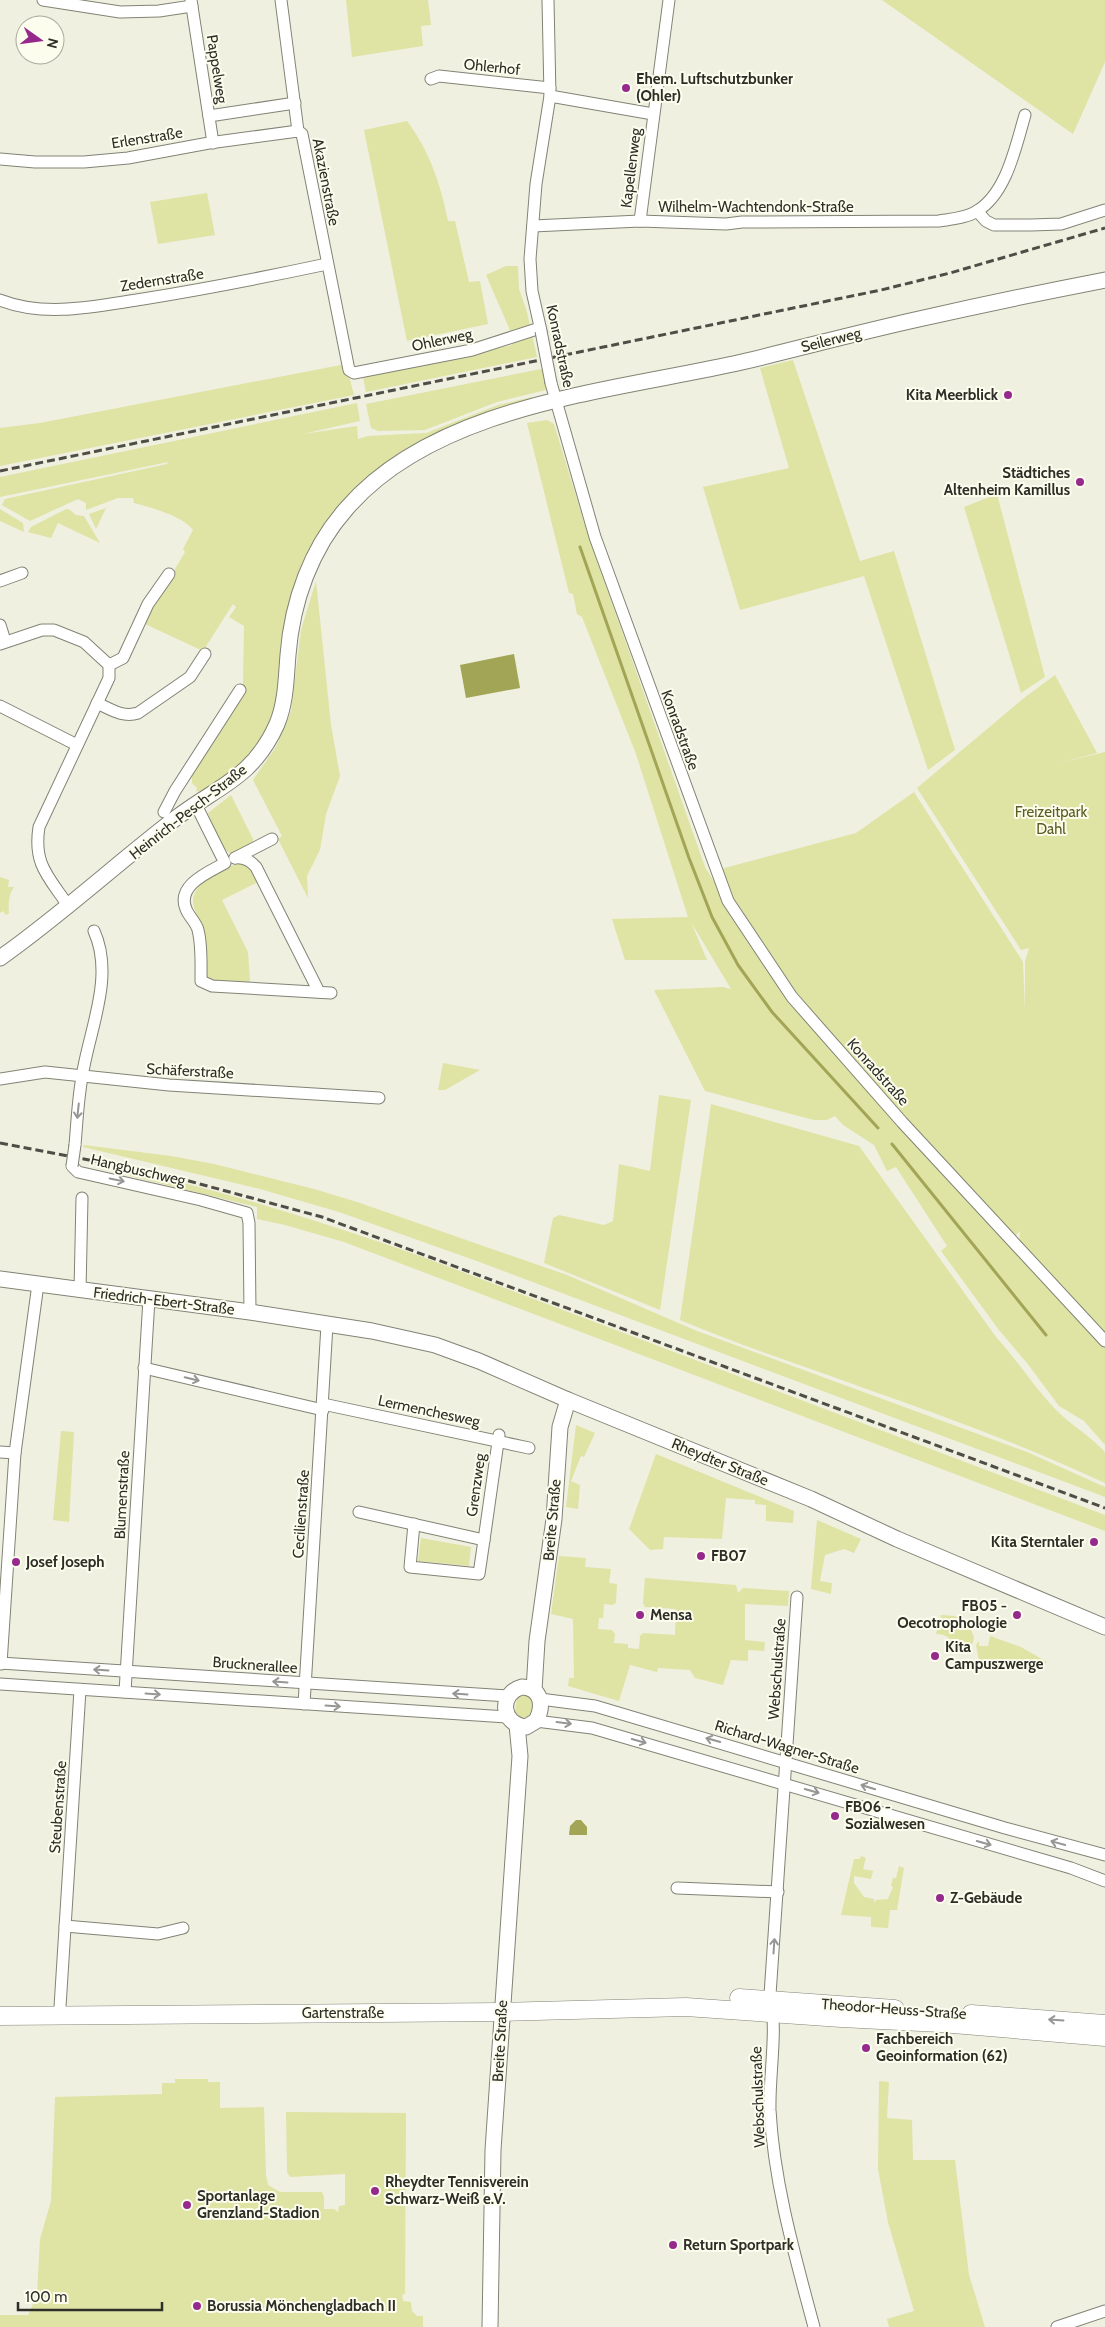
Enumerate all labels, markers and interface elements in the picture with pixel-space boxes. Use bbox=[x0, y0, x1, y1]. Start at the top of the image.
north arrow bbox=[15, 15, 65, 65]
street label: Pappelweg bbox=[203, 33, 231, 105]
text: N bbox=[43, 36, 63, 50]
street label: Ohlerhof bbox=[463, 55, 521, 79]
place label: Ehem. Luftschutzbunker (Ohler) bbox=[636, 70, 793, 105]
marker: Ehem. Luftschutzbunker (Ohler) bbox=[620, 82, 632, 94]
street label: Erlenstraße bbox=[110, 123, 184, 153]
street label: Kapellenweg bbox=[617, 126, 645, 209]
street label: Akazienstraße bbox=[309, 137, 343, 228]
street label: Wilhelm-Wachtendonk-Straße bbox=[658, 198, 854, 216]
street label: Zedernstraße bbox=[119, 264, 205, 295]
street label: Konradstraße bbox=[542, 303, 578, 389]
street label: Seilerweg bbox=[799, 324, 863, 356]
street label: Ohlerweg bbox=[410, 325, 474, 355]
place label: Kita Meerblick bbox=[906, 386, 999, 404]
marker: Kita Meerblick bbox=[1002, 389, 1014, 401]
place label: Städtiches Altenheim Kamillus bbox=[944, 464, 1070, 499]
marker: Städtiches Altenheim Kamillus bbox=[1074, 476, 1086, 488]
street label: Konradstraße bbox=[657, 687, 703, 773]
street label: Heinrich-Pesch-Straße bbox=[126, 760, 250, 863]
park label: Freizeitpark Dahl bbox=[1015, 803, 1087, 838]
street label: Konradstraße bbox=[843, 1035, 913, 1110]
street label: Schäferstraße bbox=[146, 1060, 234, 1082]
one-way arrow bbox=[73, 1102, 83, 1118]
street label: Hangbuschweg bbox=[89, 1150, 188, 1190]
one-way arrow bbox=[109, 1176, 125, 1186]
street label: Friedrich-Ebert-Straße bbox=[92, 1283, 236, 1319]
one-way arrow bbox=[183, 1375, 199, 1384]
street label: Lermenchesweg bbox=[376, 1391, 482, 1431]
street label: Rheydter Straße bbox=[669, 1434, 771, 1490]
street label: Blumenstraße bbox=[111, 1450, 133, 1540]
street label: Grenzweg bbox=[463, 1452, 489, 1518]
street label: Cecilienstraße bbox=[289, 1469, 313, 1559]
street label: Breite Straße bbox=[539, 1478, 565, 1562]
place label: Kita Sterntaler bbox=[991, 1533, 1084, 1551]
marker: Kita Sterntaler bbox=[1088, 1536, 1100, 1548]
place label: FB07 bbox=[711, 1547, 747, 1565]
marker: FB07 bbox=[695, 1550, 707, 1562]
place label: Josef Joseph bbox=[25, 1553, 105, 1571]
marker: Josef Joseph bbox=[10, 1556, 22, 1568]
place label: FB05 - Oecotrophologie bbox=[897, 1597, 1007, 1632]
place label: Mensa bbox=[650, 1606, 693, 1624]
marker: Mensa bbox=[634, 1609, 646, 1621]
marker: FB05 - Oecotrophologie bbox=[1011, 1609, 1023, 1621]
street label: Webschulstraße bbox=[764, 1617, 790, 1720]
place label: Kita Campuszwerge bbox=[945, 1638, 1044, 1673]
marker: Kita Campuszwerge bbox=[929, 1650, 941, 1662]
street label: Brucknerallee bbox=[212, 1653, 298, 1677]
one-way arrow bbox=[93, 1665, 109, 1675]
one-way arrow bbox=[272, 1677, 288, 1687]
one-way arrow bbox=[452, 1689, 468, 1698]
one-way arrow bbox=[145, 1690, 161, 1699]
one-way arrow bbox=[325, 1702, 341, 1711]
street label: Richard-Wagner-Straße bbox=[713, 1716, 862, 1778]
one-way arrow bbox=[556, 1718, 572, 1728]
one-way arrow bbox=[705, 1735, 721, 1745]
one-way arrow bbox=[631, 1737, 647, 1747]
street label: Steubenstraße bbox=[46, 1760, 70, 1854]
one-way arrow bbox=[861, 1782, 877, 1792]
one-way arrow bbox=[804, 1787, 820, 1797]
place label: FB06 - Sozialwesen bbox=[845, 1798, 925, 1833]
marker: FB06 - Sozialwesen bbox=[829, 1810, 841, 1822]
one-way arrow bbox=[1050, 1837, 1066, 1847]
one-way arrow bbox=[976, 1838, 992, 1848]
place label: Z-Gebäude bbox=[950, 1889, 1022, 1907]
marker: Z-Gebäude bbox=[934, 1892, 946, 1904]
one-way arrow bbox=[769, 1939, 778, 1955]
street label: Theodor-Heuss-Straße bbox=[821, 1995, 968, 2023]
street label: Breite Straße bbox=[489, 1999, 511, 2082]
street label: Gartenstraße bbox=[302, 2004, 385, 2022]
one-way arrow bbox=[1049, 2015, 1065, 2024]
place label: Fachbereich Geoinformation (62) bbox=[876, 2030, 1008, 2065]
marker: Fachbereich Geoinformation (62) bbox=[860, 2042, 872, 2054]
street label: Webschulstraße bbox=[747, 2046, 769, 2148]
place label: Rheydter Tennisverein Schwarz-Weiß e.V. bbox=[385, 2173, 529, 2208]
marker: Rheydter Tennisverein Schwarz-Weiß e.V. bbox=[369, 2185, 381, 2197]
place label: Sportanlage Grenzland-Stadion bbox=[197, 2187, 319, 2222]
marker: Sportanlage Grenzland-Stadion bbox=[181, 2199, 193, 2211]
place label: Return Sportpark bbox=[683, 2236, 795, 2254]
marker: Return Sportpark bbox=[667, 2239, 679, 2251]
scale bar bbox=[18, 2280, 161, 2312]
text: 100 m bbox=[25, 2288, 67, 2306]
place label: Borussia Mönchengladbach II bbox=[207, 2297, 396, 2315]
marker: Borussia Mönchengladbach II bbox=[191, 2300, 203, 2312]

